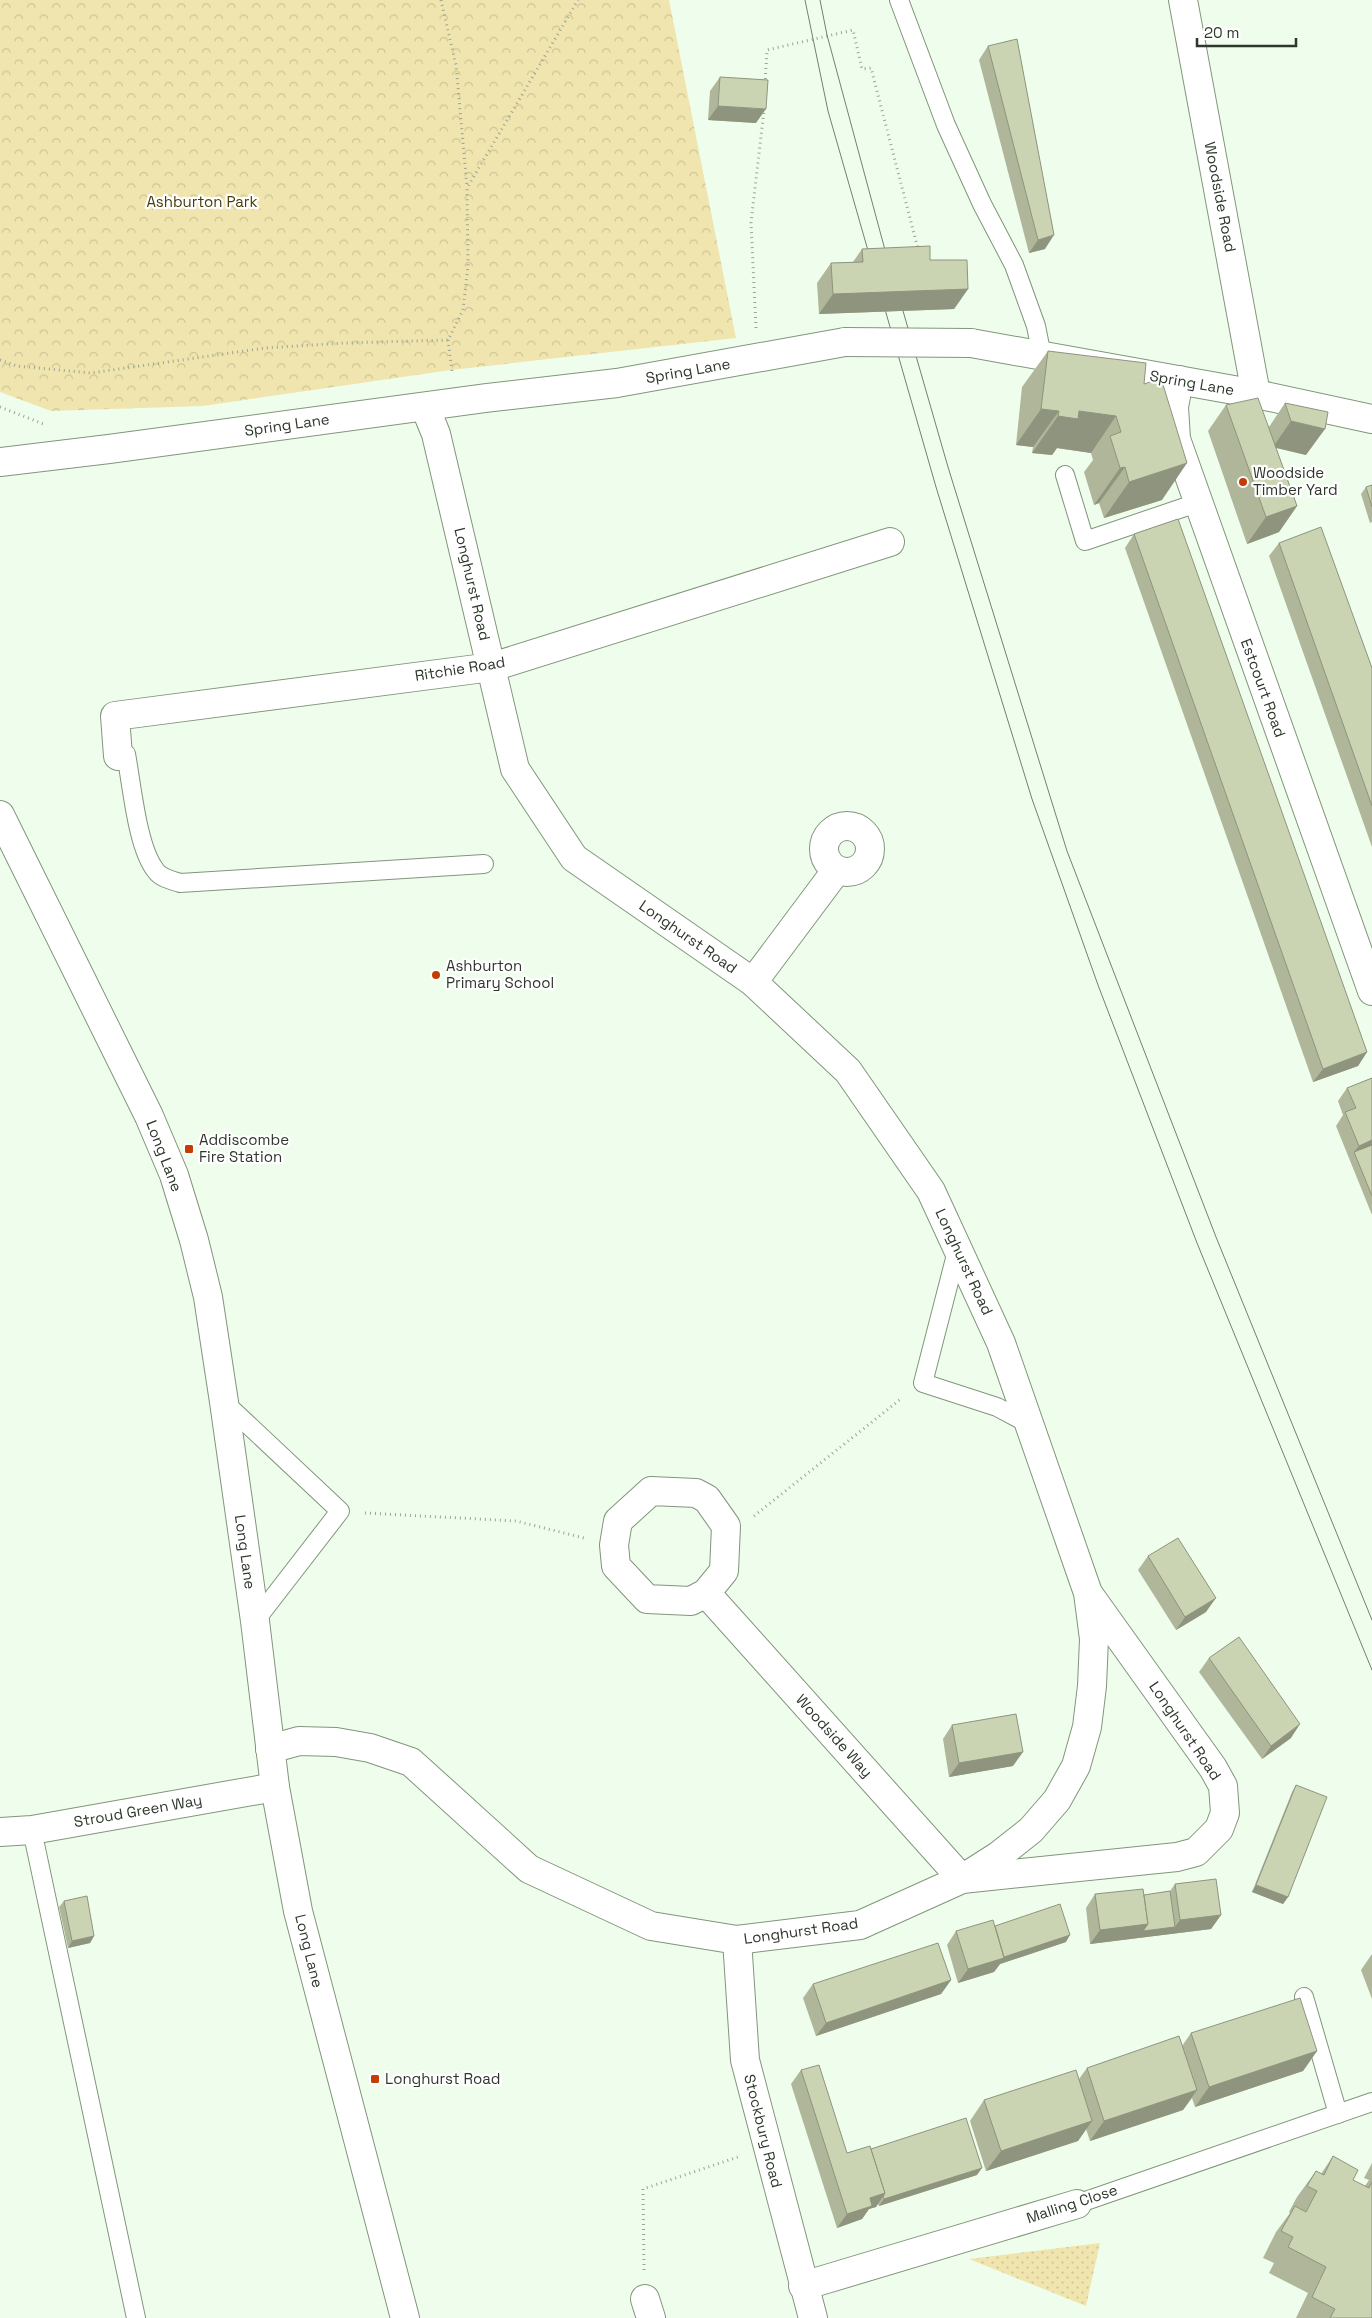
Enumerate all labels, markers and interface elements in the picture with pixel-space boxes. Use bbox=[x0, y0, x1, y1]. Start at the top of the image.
scale bar bbox=[1197, 15, 1296, 47]
text: 20 m bbox=[1204, 23, 1239, 42]
street label: Woodside Road bbox=[1200, 140, 1240, 254]
park label: Ashburton Park bbox=[146, 192, 258, 211]
street label: Spring Lane bbox=[644, 354, 732, 387]
street label: Spring Lane bbox=[1148, 366, 1236, 399]
street label: Spring Lane bbox=[243, 409, 331, 440]
place label: Woodside Timber Yard bbox=[1253, 463, 1338, 499]
marker: Woodside Timber Yard bbox=[1237, 476, 1249, 488]
street label: Longhurst Road bbox=[450, 526, 495, 642]
street label: Estcourt Road bbox=[1237, 636, 1290, 740]
street label: Ritchie Road bbox=[413, 652, 506, 685]
street label: Longhurst Road bbox=[636, 896, 741, 977]
place label: Ashburton Primary School bbox=[446, 956, 554, 992]
marker: Ashburton Primary School bbox=[430, 969, 442, 981]
street label: Long Lane bbox=[142, 1117, 187, 1194]
place label: Addiscombe Fire Station bbox=[199, 1130, 289, 1166]
marker: Addiscombe Fire Station bbox=[183, 1143, 195, 1155]
street label: Longhurst Road bbox=[931, 1206, 997, 1318]
street label: Long Lane bbox=[231, 1513, 260, 1590]
street label: Longhurst Road bbox=[1145, 1678, 1226, 1784]
street label: Woodside Way bbox=[792, 1690, 877, 1781]
street label: Stroud Green Way bbox=[72, 1790, 204, 1831]
street label: Long Lane bbox=[291, 1912, 328, 1990]
street label: Longhurst Road bbox=[743, 1913, 859, 1948]
place label: Longhurst Road bbox=[385, 2069, 500, 2088]
street label: Stockbury Road bbox=[740, 2072, 787, 2190]
marker: Longhurst Road bbox=[369, 2073, 381, 2085]
street label: Malling Close bbox=[1024, 2180, 1120, 2227]

